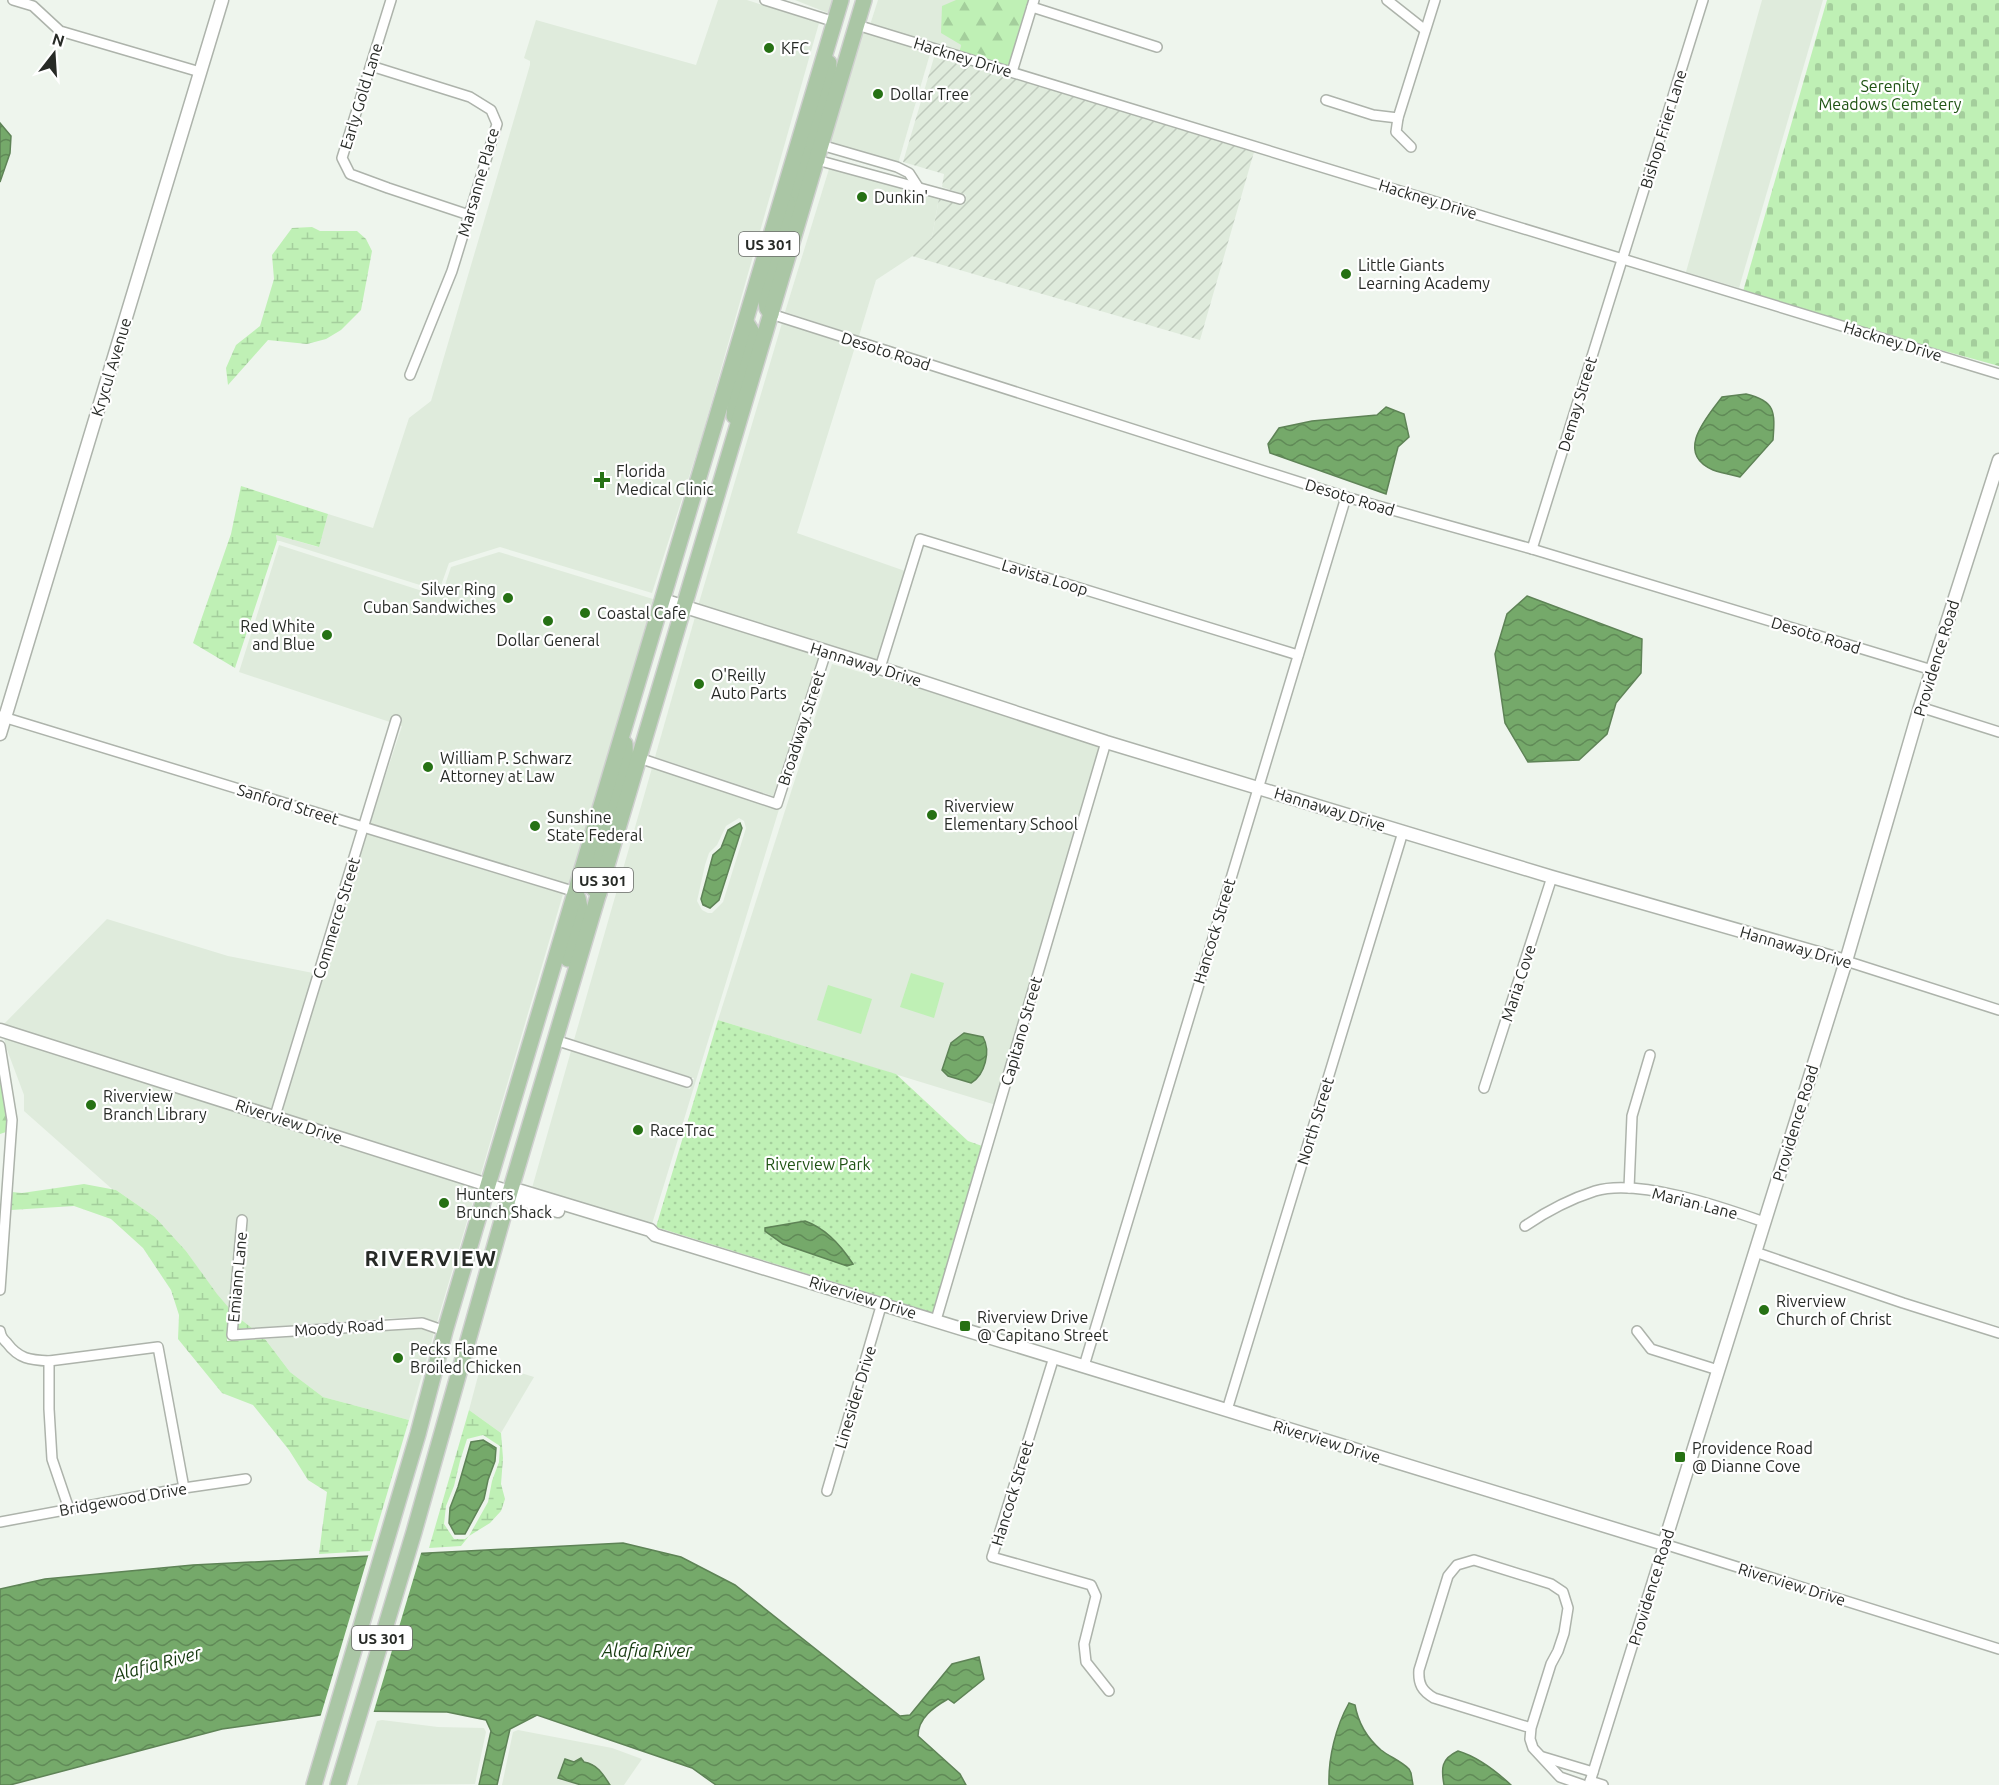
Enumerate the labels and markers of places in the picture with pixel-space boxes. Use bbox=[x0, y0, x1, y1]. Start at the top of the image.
place label: KFC bbox=[781, 39, 809, 57]
marker: KFC bbox=[762, 41, 776, 55]
place label: Dollar Tree bbox=[890, 85, 969, 103]
marker: Dollar Tree bbox=[871, 87, 885, 101]
place label: Dunkin' bbox=[874, 188, 928, 206]
marker: Dunkin' bbox=[855, 190, 869, 204]
place label: Little Giants Learning Academy bbox=[1358, 256, 1490, 292]
marker: Little Giants Learning Academy bbox=[1339, 267, 1353, 281]
place label: Florida Medical Clinic bbox=[616, 462, 714, 498]
marker: Florida Medical Clinic bbox=[593, 471, 611, 489]
place label: Silver Ring Cuban Sandwiches bbox=[363, 580, 496, 616]
marker: Silver Ring Cuban Sandwiches bbox=[501, 591, 515, 605]
place label: Coastal Cafe bbox=[597, 604, 687, 622]
marker: Coastal Cafe bbox=[578, 606, 592, 620]
marker: Dollar General bbox=[541, 614, 555, 628]
place label: Red White and Blue bbox=[240, 617, 315, 653]
marker: Red White and Blue bbox=[320, 628, 334, 642]
place label: Dollar General bbox=[497, 631, 599, 649]
place label: O'Reilly Auto Parts bbox=[711, 666, 787, 702]
marker: O'Reilly Auto Parts bbox=[692, 677, 706, 691]
place label: William P. Schwarz Attorney at Law bbox=[440, 749, 572, 785]
marker: William P. Schwarz Attorney at Law bbox=[421, 760, 435, 774]
place label: Riverview Elementary School bbox=[944, 797, 1078, 833]
place label: Sunshine State Federal bbox=[547, 808, 643, 844]
marker: Riverview Elementary School bbox=[925, 808, 939, 822]
marker: Sunshine State Federal bbox=[528, 819, 542, 833]
place label: Riverview Branch Library bbox=[103, 1087, 207, 1123]
marker: Riverview Branch Library bbox=[84, 1098, 98, 1112]
place label: RaceTrac bbox=[650, 1121, 715, 1139]
marker: RaceTrac bbox=[631, 1123, 645, 1137]
place label: Hunters Brunch Shack bbox=[456, 1185, 552, 1221]
marker: Hunters Brunch Shack bbox=[437, 1196, 451, 1210]
place label: Riverview Church of Christ bbox=[1776, 1292, 1892, 1328]
marker: Riverview Church of Christ bbox=[1757, 1303, 1771, 1317]
place label: Riverview Drive @ Capitano Street bbox=[977, 1308, 1109, 1344]
marker: Riverview Drive @ Capitano Street bbox=[958, 1319, 972, 1333]
place label: Pecks Flame Broiled Chicken bbox=[410, 1340, 522, 1376]
marker: Pecks Flame Broiled Chicken bbox=[391, 1351, 405, 1365]
place label: Providence Road @ Dianne Cove bbox=[1692, 1439, 1813, 1475]
marker: Providence Road @ Dianne Cove bbox=[1673, 1450, 1687, 1464]

